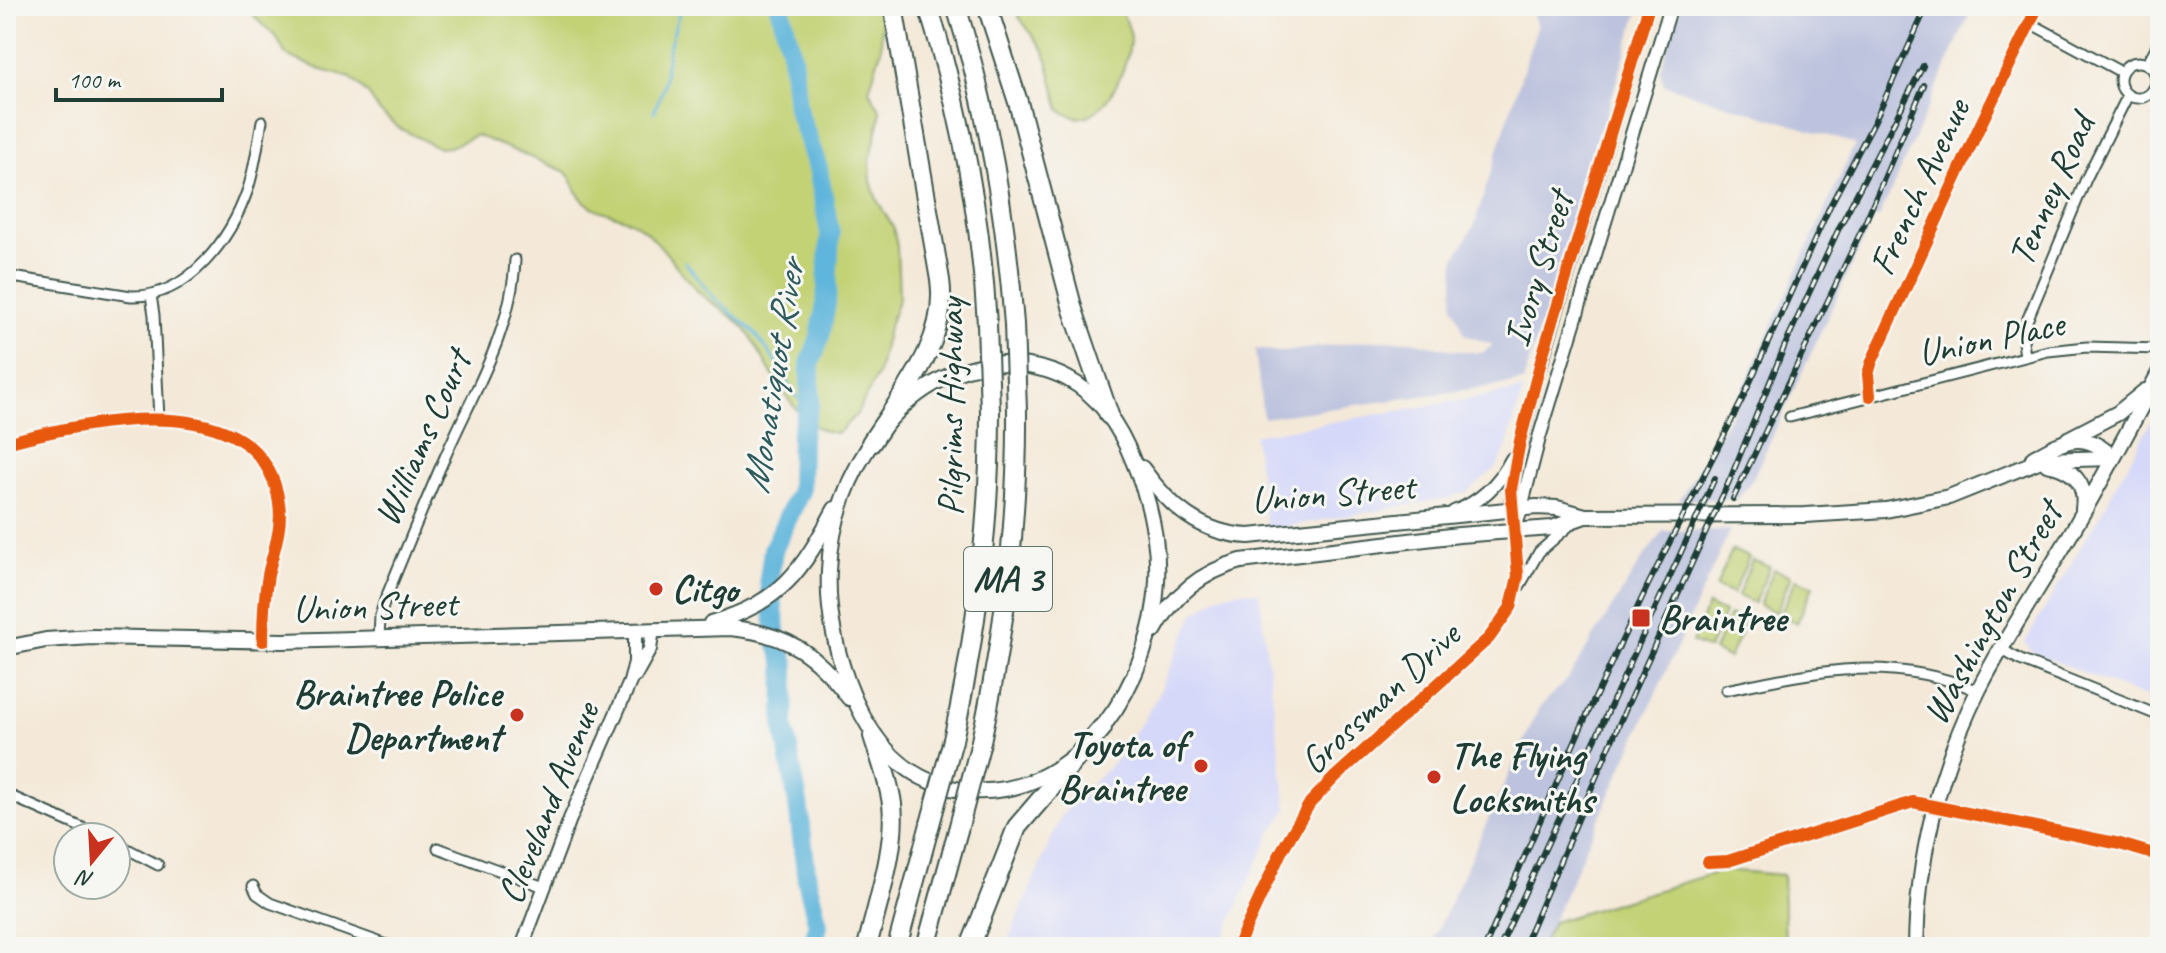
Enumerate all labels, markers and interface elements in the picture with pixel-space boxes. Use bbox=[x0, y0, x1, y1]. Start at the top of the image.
scale bar bbox=[56, 52, 222, 102]
text: 100 m bbox=[68, 65, 122, 95]
street label: French Avenue bbox=[1858, 89, 1981, 282]
street label: Tenney Road bbox=[1997, 102, 2107, 273]
street label: Ivory Street bbox=[1492, 181, 1585, 352]
water label: Monatiquot River bbox=[730, 251, 817, 497]
street label: Pilgrims Highway bbox=[927, 295, 974, 516]
street label: Union Place bbox=[1914, 299, 2071, 376]
street label: Williams Court bbox=[363, 338, 484, 533]
street label: Union Street bbox=[1249, 462, 1420, 524]
street label: Washington Street bbox=[1912, 489, 2075, 732]
road number: MA 3 bbox=[964, 547, 1052, 611]
place label: Citgo bbox=[672, 566, 741, 613]
street label: Union Street bbox=[292, 580, 461, 632]
marker: Citgo bbox=[647, 580, 665, 598]
place label: Braintree bbox=[1659, 595, 1789, 642]
marker: Braintree bbox=[1630, 607, 1652, 629]
street label: Grossman Drive bbox=[1290, 610, 1472, 784]
place label: Braintree Police Department bbox=[293, 670, 506, 761]
street label: Cleveland Avenue bbox=[486, 693, 611, 910]
marker: Braintree Police Department bbox=[508, 706, 526, 724]
place label: Toyota of Braintree bbox=[1058, 721, 1195, 812]
place label: The Flying Locksmiths bbox=[1450, 732, 1598, 823]
marker: Toyota of Braintree bbox=[1192, 757, 1210, 775]
marker: The Flying Locksmiths bbox=[1425, 768, 1443, 786]
north arrow bbox=[52, 821, 132, 901]
text: N bbox=[72, 863, 97, 894]

